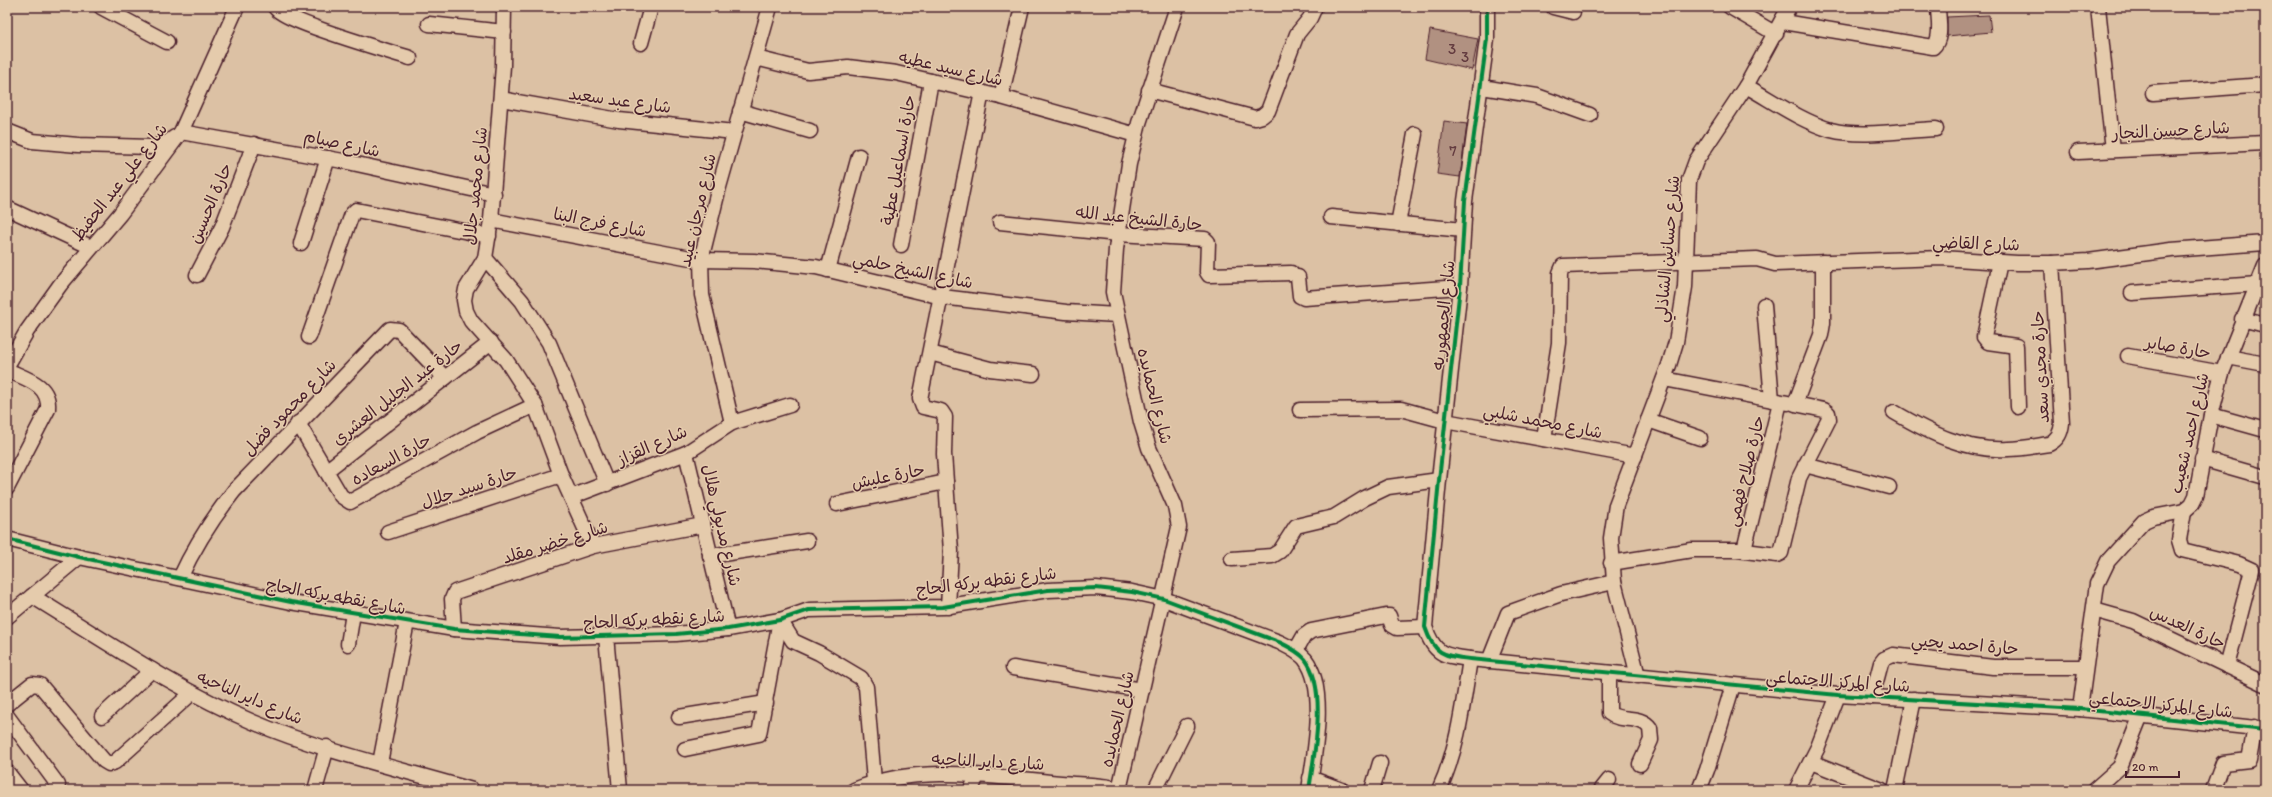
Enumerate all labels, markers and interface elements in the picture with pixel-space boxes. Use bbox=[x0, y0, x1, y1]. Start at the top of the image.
house number: 3 bbox=[1448, 40, 1456, 58]
street label: شارع سيد عطيه bbox=[897, 46, 1005, 92]
house number: 3 bbox=[1461, 48, 1469, 66]
street label: شارع عبد سعيد bbox=[567, 83, 673, 119]
street label: حارة اسماعيل عطية bbox=[877, 93, 919, 227]
street label: شارع حسن النجار bbox=[2110, 117, 2230, 145]
street label: شارع علي عبد الحفيظ bbox=[67, 119, 175, 248]
street label: شارع صيام bbox=[302, 125, 382, 164]
street label: شارع محمد جلال bbox=[459, 126, 493, 246]
house number: 7 bbox=[1449, 142, 1457, 160]
street label: شارع مرجان عبيد bbox=[674, 151, 722, 269]
street label: حارة الحسين bbox=[184, 160, 236, 246]
street label: شارع حسانين الشاذلي bbox=[1651, 175, 1688, 324]
street label: حارة الشيخ عبد الله bbox=[1074, 201, 1203, 237]
street label: شارع فرج البنا bbox=[551, 203, 648, 243]
street label: شارع القاضي bbox=[1932, 231, 2020, 260]
street label: شارع الشيخ حلمي bbox=[850, 247, 975, 297]
street label: شارع الجمهوريه bbox=[1427, 259, 1461, 371]
street label: حارة مجدي سعد bbox=[2027, 310, 2056, 424]
street label: حارة صابر bbox=[2142, 331, 2212, 363]
street label: حارة عبد الجليل العشرى bbox=[328, 335, 466, 449]
street label: شارع الحمايده bbox=[1131, 346, 1177, 447]
street label: شارع محمود فضل bbox=[238, 355, 342, 461]
street label: شارع احمد شعيب bbox=[2165, 371, 2215, 496]
street label: شارع محمد شلبي bbox=[1481, 400, 1604, 447]
street label: حارة صلاح فهمي bbox=[1722, 413, 1773, 530]
street label: شارع القزاز bbox=[612, 421, 691, 472]
street label: حارة السعاده bbox=[348, 429, 434, 489]
street label: حارة عليش bbox=[850, 459, 926, 493]
street label: حارة سيد جلال bbox=[418, 462, 520, 512]
street label: شارع مدبولي هلال bbox=[693, 462, 746, 589]
street label: شارع خضر مقلد bbox=[500, 516, 611, 569]
street label: شارع نقطه بركه الحاج bbox=[914, 562, 1058, 602]
street label: شارع نقطه بركه الحاج bbox=[264, 574, 408, 620]
street label: حارة العدس bbox=[2147, 601, 2229, 653]
street label: شارع نقطه بركه الحاج bbox=[583, 605, 725, 635]
street label: حارة احمد يحيي bbox=[1910, 629, 2020, 664]
street label: شارع داير الناحيه bbox=[193, 666, 306, 730]
street label: شارع المركز الاجتماعي bbox=[1765, 666, 1911, 701]
street label: شارع الحمايده bbox=[1096, 669, 1140, 770]
street label: شارع المركز الاجتماعي bbox=[2088, 687, 2234, 726]
street label: شارع داير الناحيه bbox=[931, 748, 1045, 776]
scale bar bbox=[2126, 753, 2179, 779]
text: 20 m bbox=[2132, 760, 2159, 774]

